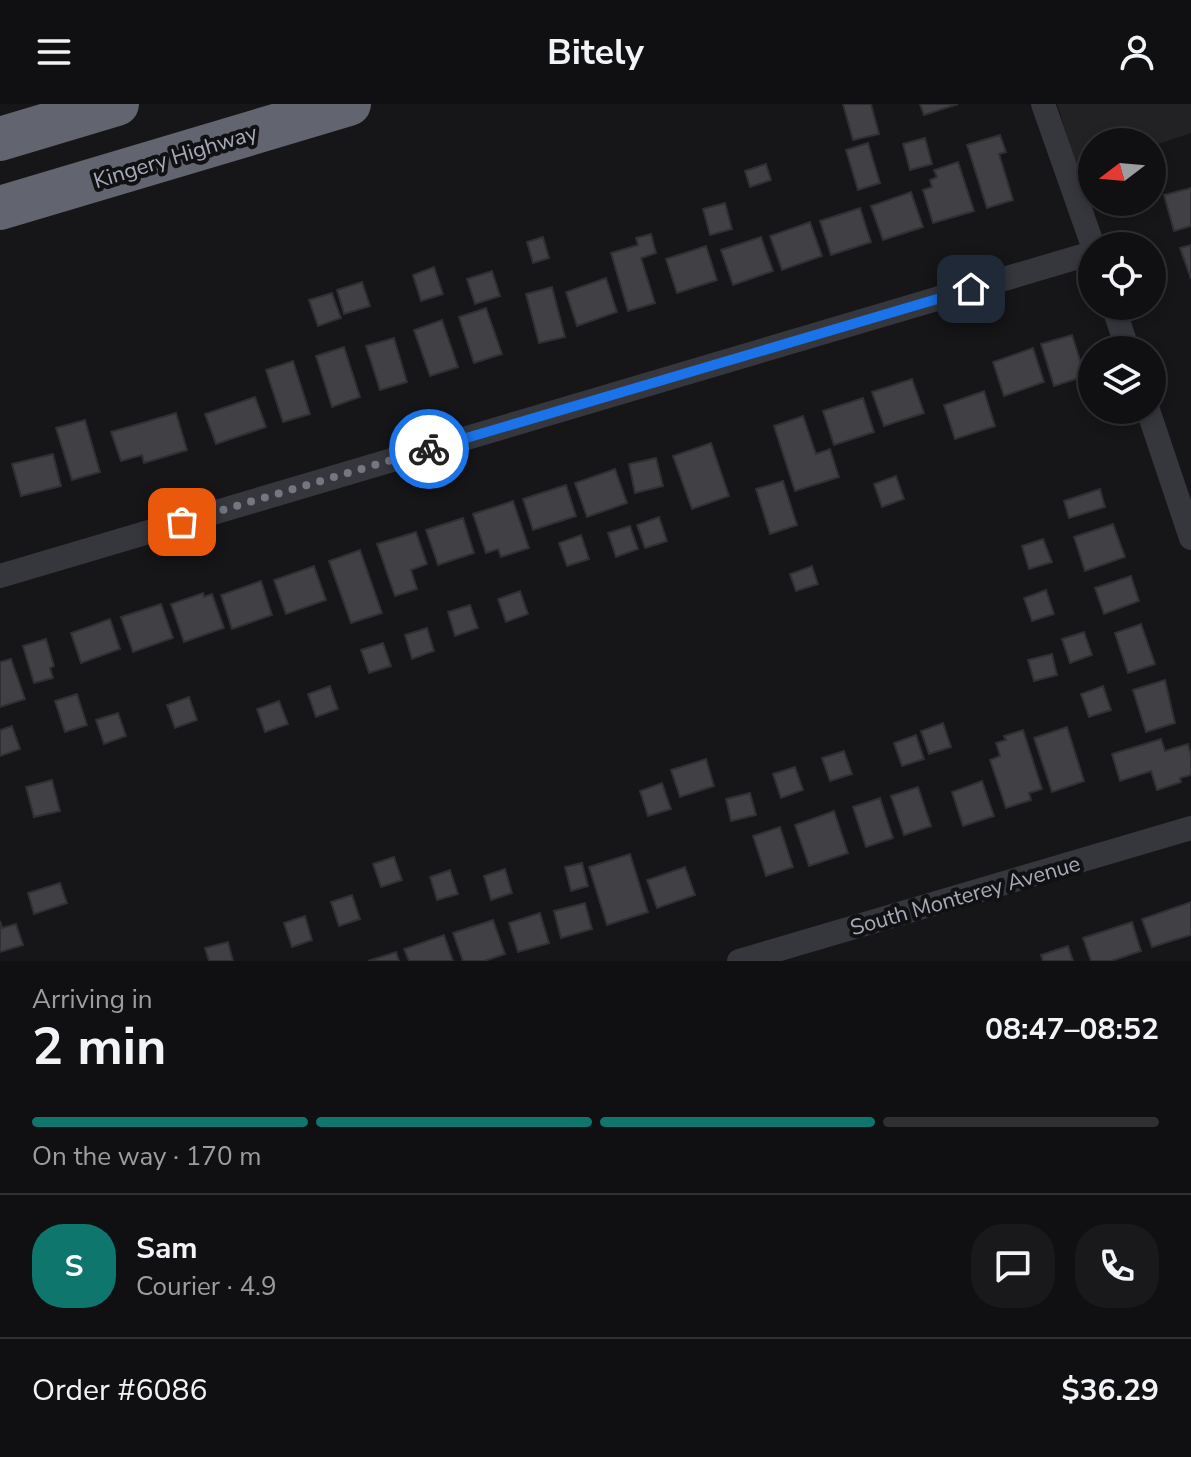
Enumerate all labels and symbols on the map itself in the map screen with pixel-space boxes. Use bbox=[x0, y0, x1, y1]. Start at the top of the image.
street label: Kingery Highway bbox=[90, 118, 261, 196]
north arrow bbox=[1078, 128, 1166, 216]
pin bbox=[937, 255, 1005, 323]
courier bbox=[389, 409, 469, 489]
pin bbox=[148, 488, 216, 556]
street label: South Monterey Avenue bbox=[847, 849, 1084, 943]

